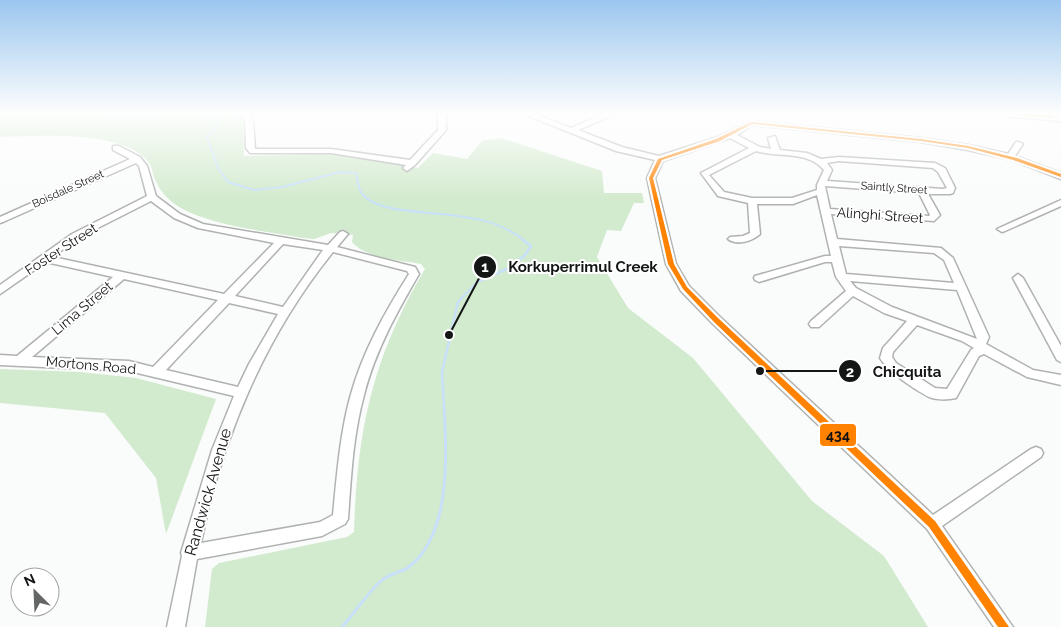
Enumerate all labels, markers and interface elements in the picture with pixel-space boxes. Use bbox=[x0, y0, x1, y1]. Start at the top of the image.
street label: Boisdale Street bbox=[30, 167, 106, 211]
street label: Saintly Street bbox=[860, 179, 928, 197]
street label: Alinghi Street bbox=[836, 204, 924, 226]
street label: Foster Street bbox=[22, 220, 100, 278]
callout: Korkuperrimul Creek bbox=[473, 252, 668, 282]
text: 1 bbox=[481, 258, 489, 276]
text: Korkuperrimul Creek bbox=[508, 258, 658, 276]
street label: Lima Street bbox=[48, 278, 116, 338]
street label: Mortons Road bbox=[45, 353, 137, 377]
callout: Chicquita bbox=[838, 356, 951, 386]
text: 2 bbox=[846, 363, 854, 381]
text: Chicquita bbox=[873, 363, 942, 381]
line badge: 434 bbox=[819, 423, 857, 447]
street label: Randwick Avenue bbox=[181, 426, 235, 558]
text: 434 bbox=[826, 427, 850, 443]
north arrow bbox=[10, 567, 60, 617]
text: N bbox=[22, 571, 38, 590]

